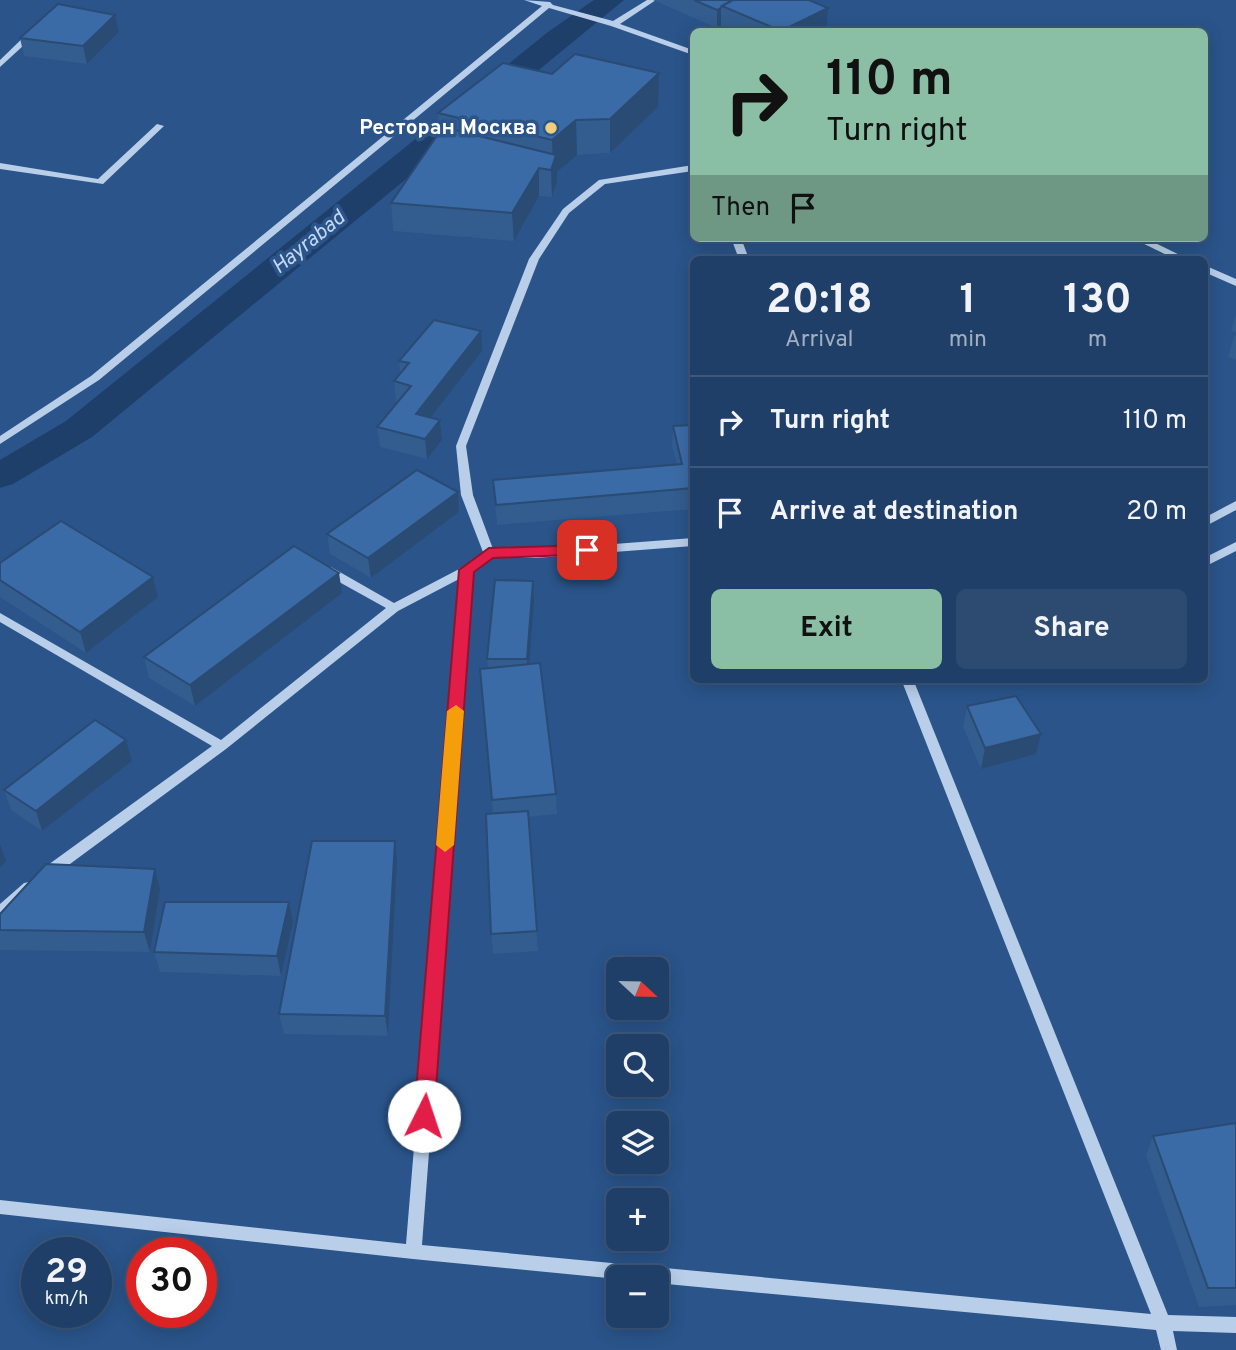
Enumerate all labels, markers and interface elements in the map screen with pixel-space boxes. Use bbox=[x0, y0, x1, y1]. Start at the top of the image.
text: 110 m bbox=[826, 51, 953, 113]
icon: right bbox=[711, 56, 802, 147]
text: Turn right bbox=[826, 112, 968, 152]
place label: Ресторан Москва bbox=[359, 115, 537, 142]
marker: Ресторан Москва bbox=[543, 120, 559, 136]
icon: arrive bbox=[784, 189, 822, 227]
text: Then bbox=[711, 192, 770, 225]
water label: Hayrabad bbox=[267, 204, 352, 281]
text: 20:18 bbox=[766, 275, 873, 328]
text: 1 bbox=[959, 275, 976, 328]
text: 130 bbox=[1063, 275, 1132, 328]
text: Arrival bbox=[785, 326, 854, 355]
text: min bbox=[949, 326, 987, 355]
text: m bbox=[1088, 326, 1107, 355]
icon: right bbox=[711, 403, 749, 441]
text: Turn right bbox=[770, 405, 890, 438]
text: 110 m bbox=[1123, 405, 1187, 438]
icon: arrive bbox=[711, 494, 749, 532]
text: Arrive at destination bbox=[770, 496, 1018, 529]
text: 20 m bbox=[1126, 496, 1187, 529]
pin bbox=[557, 520, 617, 580]
icon: arrive bbox=[568, 531, 606, 569]
button: Exit bbox=[711, 589, 942, 669]
button: Share bbox=[956, 589, 1187, 669]
north arrow bbox=[606, 957, 668, 1020]
map controls bbox=[606, 957, 669, 1328]
button: search bbox=[606, 1034, 669, 1097]
position arrow bbox=[387, 1079, 461, 1153]
button: layers bbox=[606, 1111, 669, 1174]
button: + bbox=[606, 1188, 669, 1251]
speed limit sign: 30 bbox=[126, 1237, 217, 1328]
text: 29 bbox=[45, 1251, 88, 1295]
button: − bbox=[606, 1265, 669, 1328]
text: km/h bbox=[45, 1288, 88, 1311]

